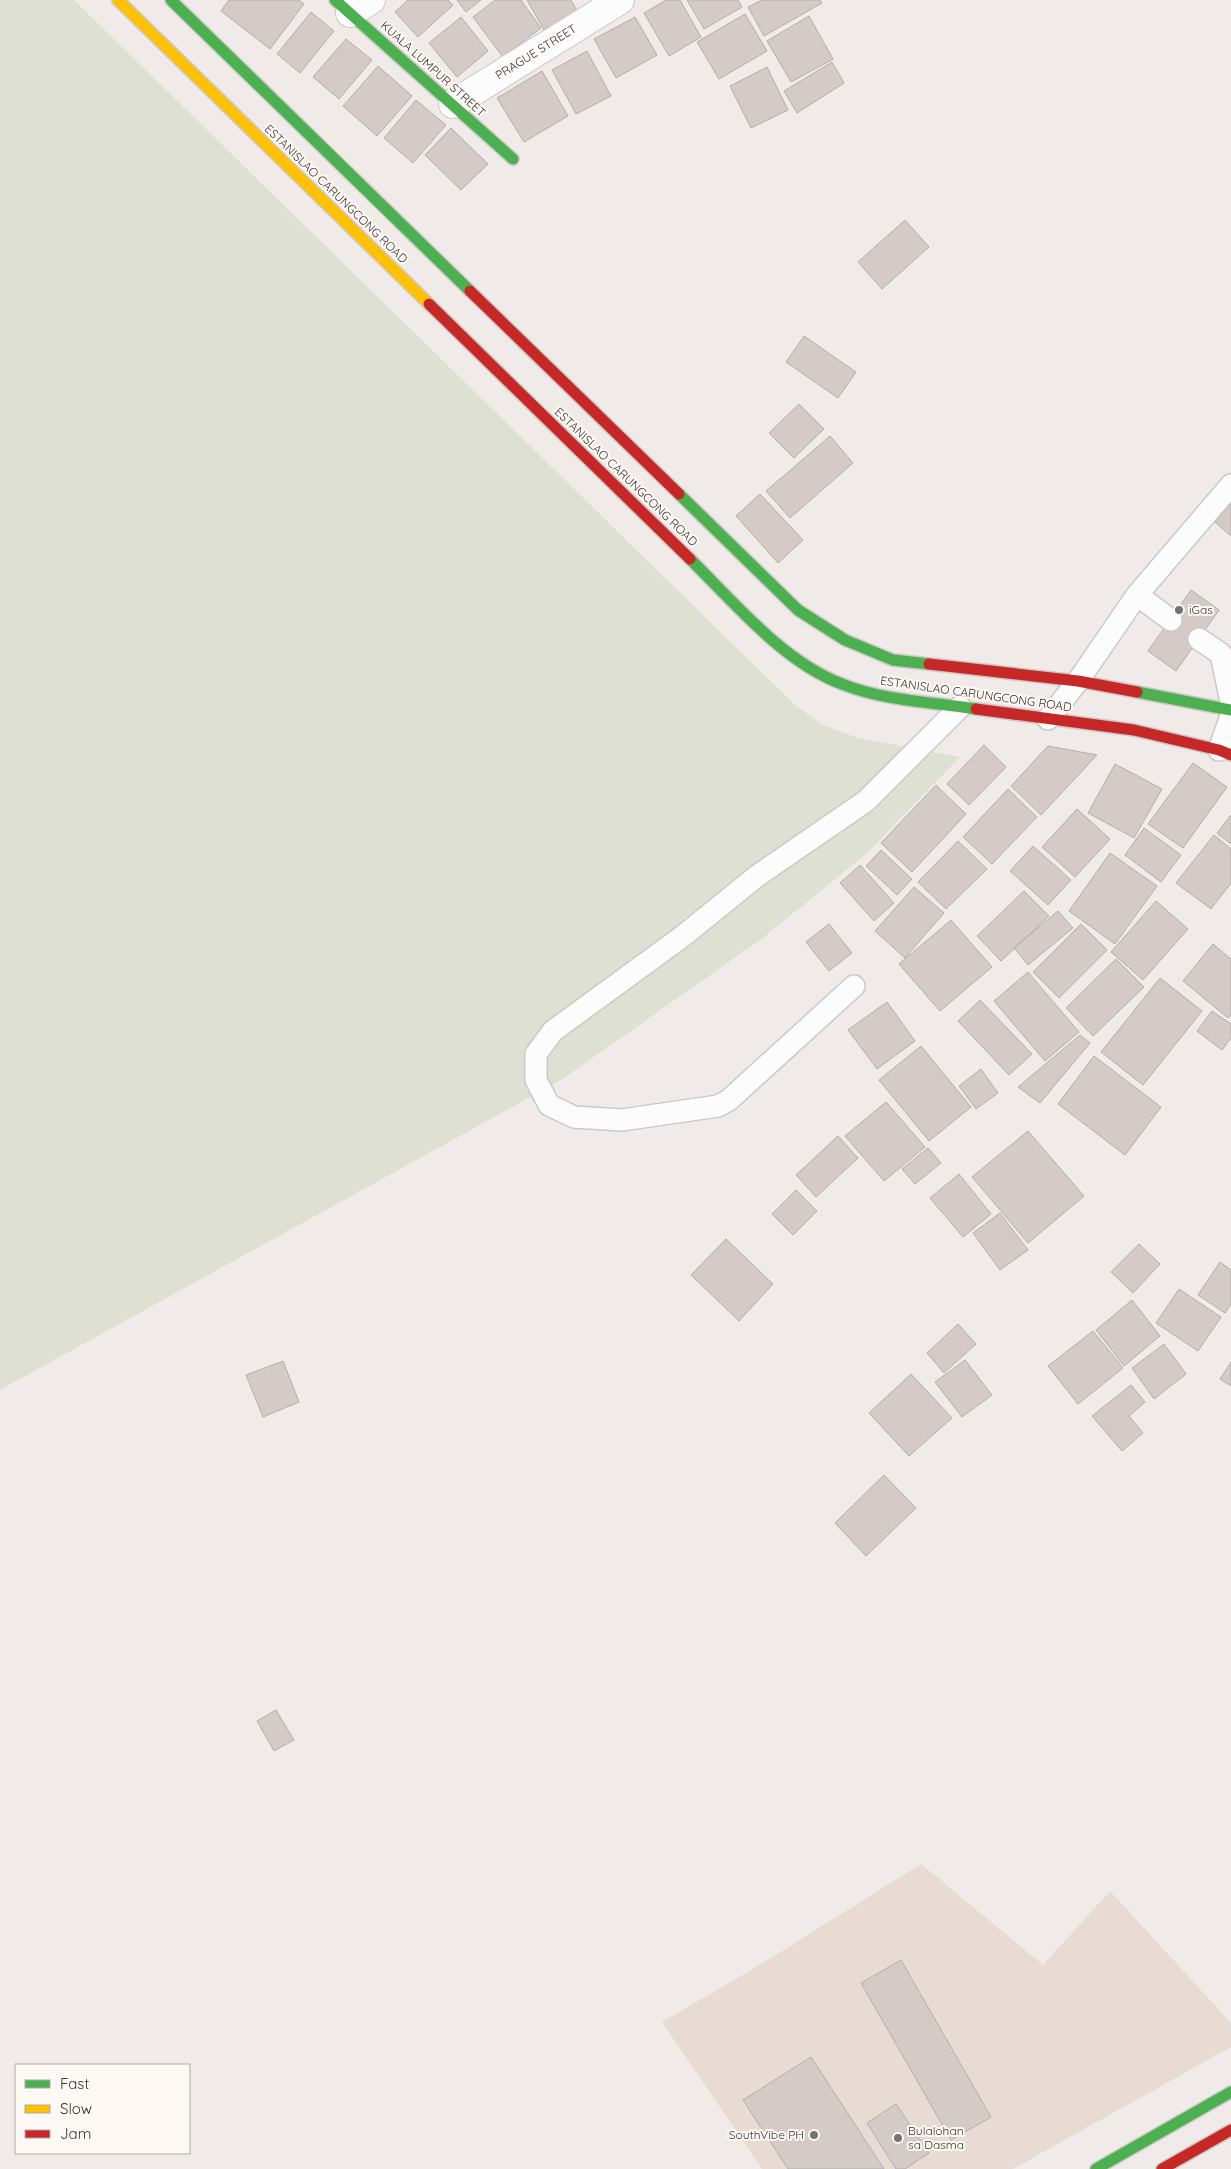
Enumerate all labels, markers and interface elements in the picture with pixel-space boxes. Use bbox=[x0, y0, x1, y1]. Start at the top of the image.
street label: KUALA LUMPUR STREET bbox=[378, 18, 489, 120]
street label: PRAGUE STREET bbox=[492, 21, 579, 83]
street label: ESTANISLAO CARUNGCONG ROAD bbox=[262, 121, 411, 266]
street label: ESTANISLAO CARUNGCONG ROAD bbox=[552, 404, 701, 549]
place label: iGas bbox=[1189, 602, 1213, 617]
marker: iGas bbox=[1173, 604, 1185, 616]
street label: ESTANISLAO CARUNGCONG ROAD bbox=[879, 673, 1073, 714]
legend bbox=[15, 2064, 190, 2154]
text: Fast bbox=[60, 2074, 89, 2093]
text: Slow bbox=[60, 2099, 92, 2118]
place label: Bulalohan sa Dasma bbox=[908, 2123, 964, 2152]
text: Jam bbox=[60, 2124, 91, 2143]
place label: SouthVibe PH bbox=[729, 2127, 804, 2142]
marker: SouthVibe PH bbox=[808, 2129, 820, 2141]
marker: Bulalohan sa Dasma bbox=[892, 2132, 904, 2144]

